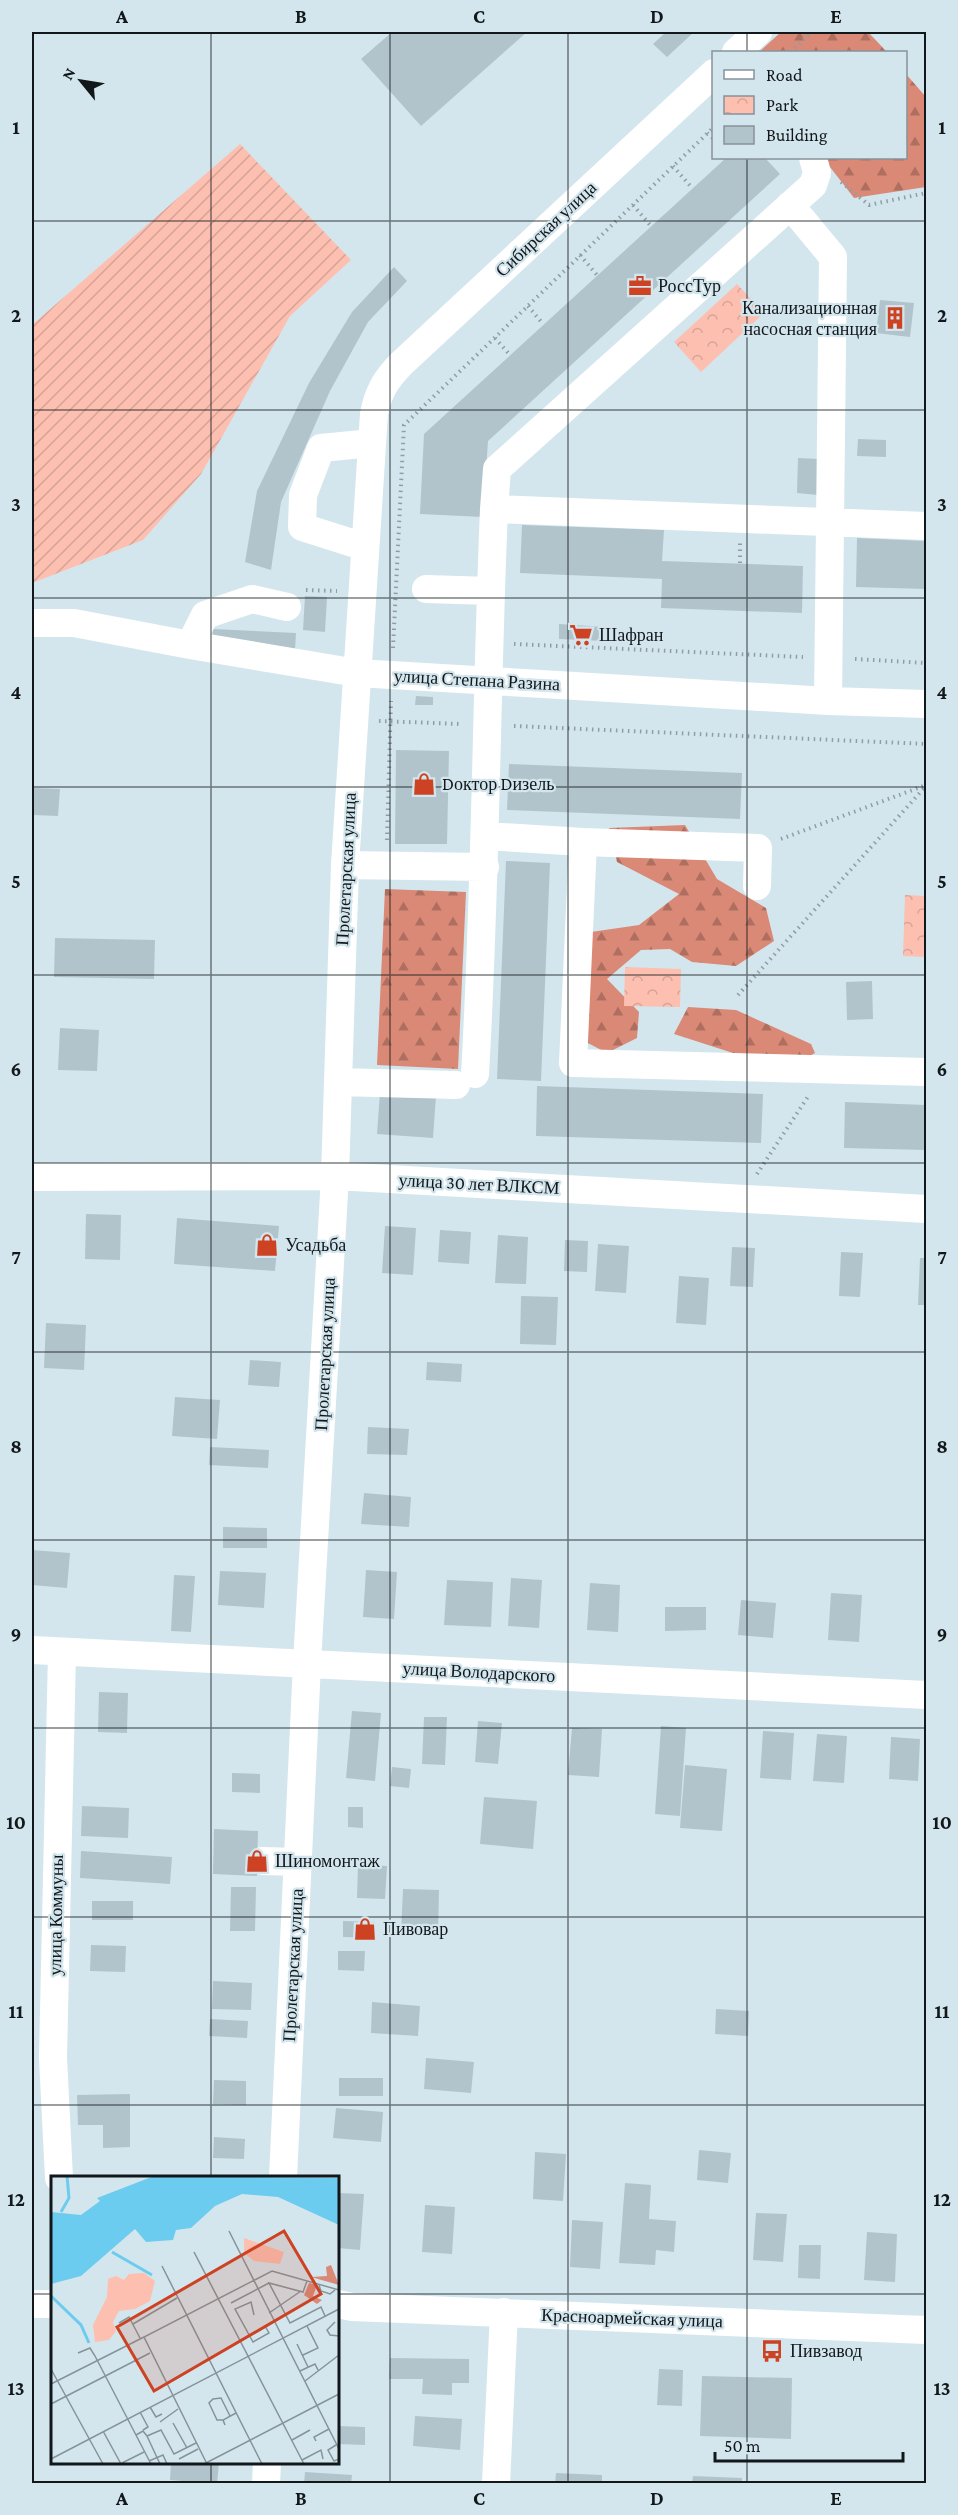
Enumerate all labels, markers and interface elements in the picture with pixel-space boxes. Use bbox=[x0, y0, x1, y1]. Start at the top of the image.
text: A bbox=[115, 5, 129, 27]
text: B bbox=[295, 5, 307, 27]
text: C bbox=[473, 5, 485, 27]
text: D bbox=[650, 5, 664, 27]
text: E bbox=[830, 5, 842, 27]
north arrow bbox=[51, 51, 111, 111]
legend bbox=[712, 51, 907, 159]
text: N bbox=[58, 65, 79, 83]
text: Road bbox=[766, 65, 803, 85]
text: Park bbox=[766, 95, 798, 115]
text: 1 bbox=[12, 116, 20, 138]
text: 1 bbox=[938, 116, 946, 138]
text: Building bbox=[766, 125, 828, 145]
street label: Сибирская улица bbox=[492, 177, 600, 281]
office icon: РоссТур bbox=[627, 273, 653, 299]
place label: РоссТур bbox=[658, 276, 721, 296]
place label: Канализационная насосная станция bbox=[742, 298, 877, 339]
text: 2 bbox=[11, 304, 21, 326]
text: 2 bbox=[937, 304, 947, 326]
building icon: Канализационная насосная станция bbox=[882, 305, 908, 331]
text: 3 bbox=[11, 493, 21, 515]
text: 3 bbox=[937, 493, 947, 515]
supermarket icon: Шафран bbox=[568, 622, 594, 648]
place label: Шафран bbox=[599, 625, 664, 645]
street label: улица Степана Разина bbox=[393, 666, 561, 694]
text: 4 bbox=[11, 681, 22, 703]
text: 4 bbox=[937, 681, 948, 703]
shop icon: Dоктор Dизель bbox=[411, 771, 437, 797]
place label: Dоктор Dизель bbox=[442, 774, 554, 794]
street label: Пролетарская улица bbox=[332, 792, 360, 946]
text: 5 bbox=[11, 870, 21, 892]
text: 5 bbox=[937, 870, 947, 892]
text: 6 bbox=[11, 1058, 21, 1080]
text: 6 bbox=[937, 1058, 947, 1080]
street label: улица 30 лет ВЛКСМ bbox=[398, 1170, 560, 1198]
shop icon: Усадьба bbox=[254, 1232, 280, 1258]
place label: Усадьба bbox=[285, 1235, 346, 1255]
text: 7 bbox=[11, 1246, 21, 1268]
text: 7 bbox=[937, 1246, 947, 1268]
street label: Пролетарская улица bbox=[311, 1277, 339, 1431]
text: 8 bbox=[10, 1435, 22, 1457]
text: 8 bbox=[936, 1435, 948, 1457]
text: 9 bbox=[11, 1623, 21, 1645]
text: 9 bbox=[937, 1623, 947, 1645]
street label: улица Володарского bbox=[402, 1658, 556, 1686]
text: 10 bbox=[6, 1811, 26, 1833]
text: 10 bbox=[932, 1811, 952, 1833]
shop icon: Шиномонтаж bbox=[244, 1848, 270, 1874]
place label: Шиномонтаж bbox=[275, 1851, 380, 1871]
street label: улица Коммуны bbox=[45, 1854, 67, 1976]
street label: Пролетарская улица bbox=[279, 1888, 307, 2042]
shop icon: Пивовар bbox=[352, 1916, 378, 1942]
place label: Пивовар bbox=[383, 1919, 448, 1939]
text: 11 bbox=[9, 2000, 24, 2022]
text: 11 bbox=[935, 2000, 950, 2022]
inset map bbox=[51, 2176, 339, 2464]
text: 12 bbox=[7, 2188, 25, 2210]
text: 12 bbox=[933, 2188, 951, 2210]
street label: Красноармейская улица bbox=[541, 2305, 723, 2331]
bus stop icon: Пивзавод bbox=[759, 2338, 785, 2364]
place label: Пивзавод bbox=[790, 2341, 862, 2361]
text: 13 bbox=[7, 2377, 25, 2399]
text: 13 bbox=[933, 2377, 951, 2399]
scale bar bbox=[715, 2425, 902, 2463]
text: 50 m bbox=[724, 2436, 761, 2456]
text: A bbox=[115, 2487, 129, 2509]
text: B bbox=[295, 2487, 307, 2509]
text: C bbox=[473, 2487, 485, 2509]
text: D bbox=[650, 2487, 664, 2509]
text: E bbox=[830, 2487, 842, 2509]

